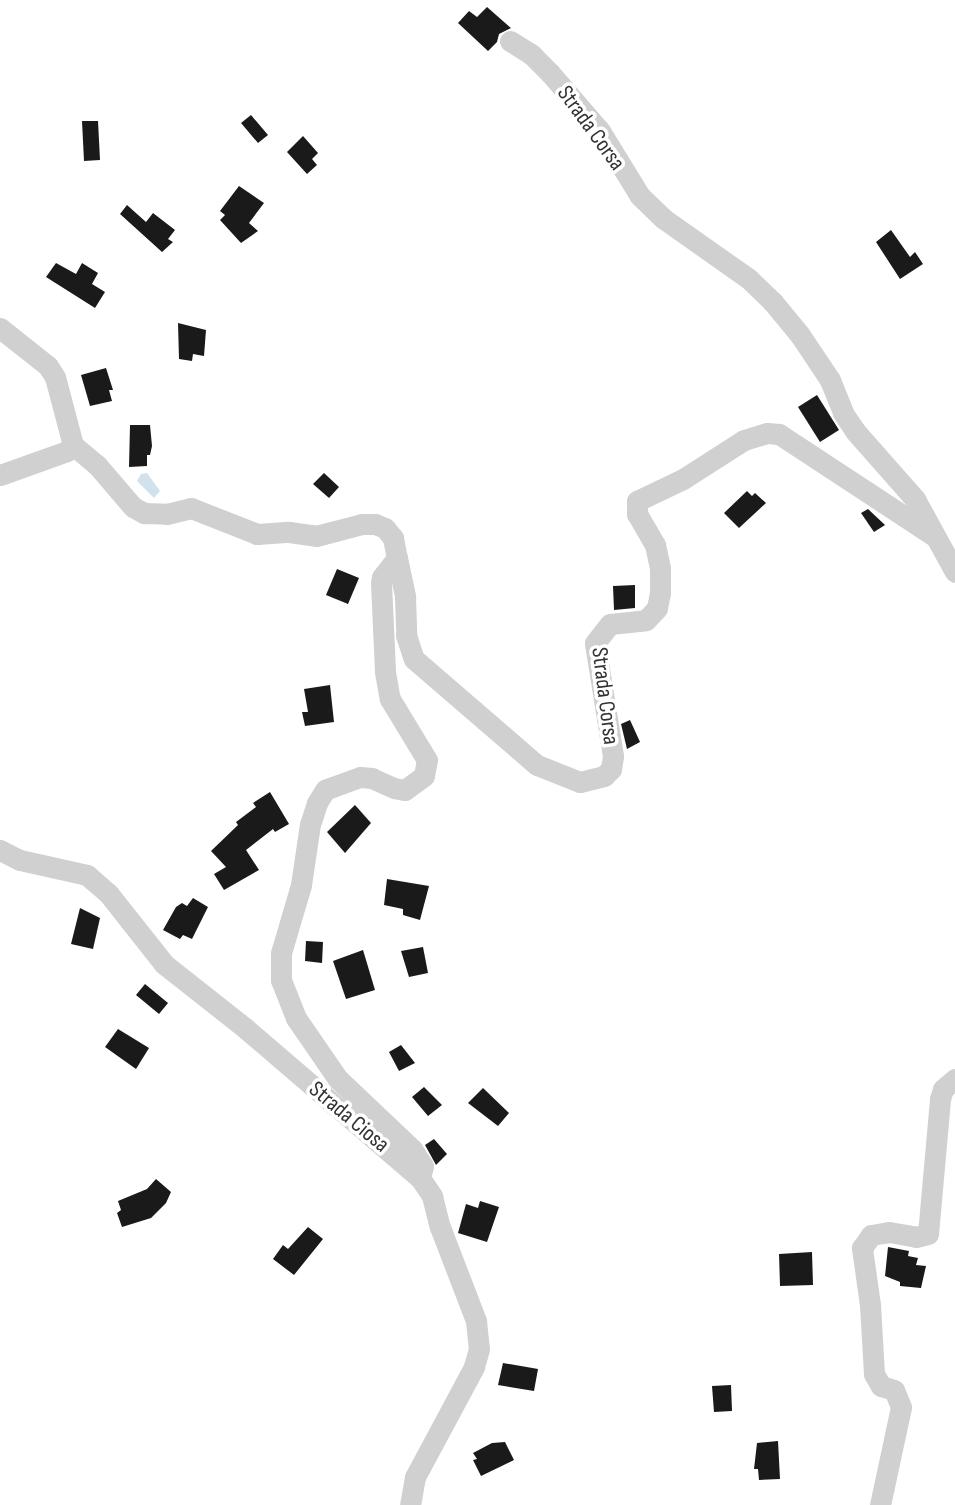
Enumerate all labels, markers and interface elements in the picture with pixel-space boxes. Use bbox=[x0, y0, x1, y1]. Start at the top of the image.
street label: Strada Corsa bbox=[551, 80, 631, 176]
street label: Strada Corsa bbox=[585, 646, 625, 746]
street label: Strada Ciosa bbox=[303, 1076, 395, 1158]

